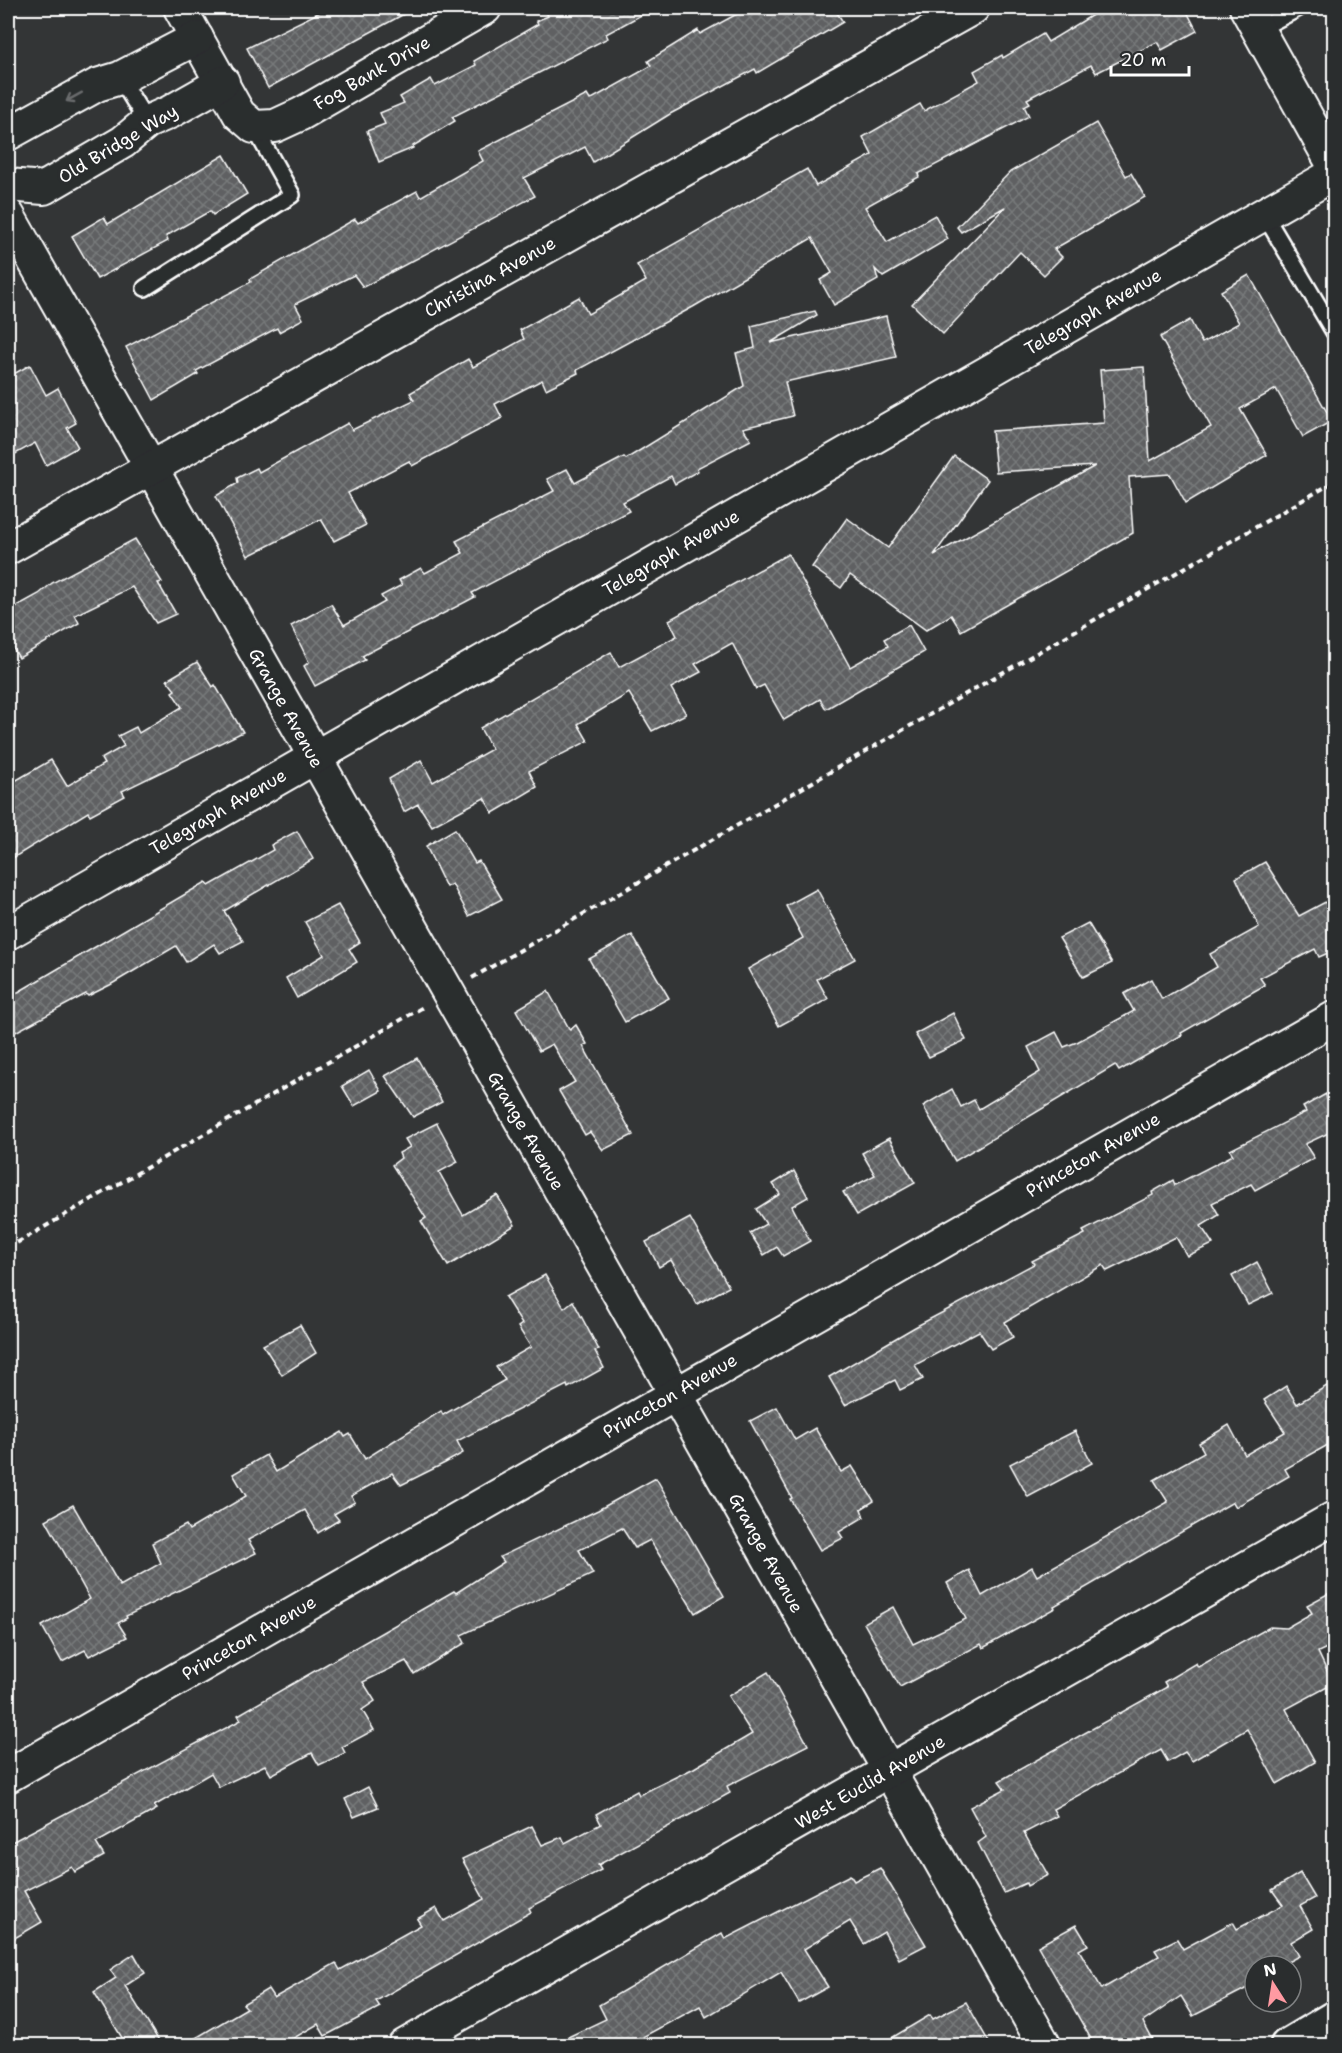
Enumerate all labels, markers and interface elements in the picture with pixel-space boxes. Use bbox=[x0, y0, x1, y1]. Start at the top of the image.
street label: Fog Bank Drive bbox=[309, 30, 435, 116]
scale bar bbox=[1111, 39, 1189, 77]
text: 20 m bbox=[1120, 48, 1166, 72]
one-way arrow bbox=[66, 91, 83, 103]
street label: Old Bridge Way bbox=[54, 99, 182, 189]
street label: Christina Avenue bbox=[420, 231, 560, 323]
street label: Telegraph Avenue bbox=[1020, 263, 1166, 361]
street label: Telegraph Avenue bbox=[598, 504, 744, 602]
street label: Grange Avenue bbox=[243, 644, 329, 772]
street label: Telegraph Avenue bbox=[145, 763, 291, 861]
street label: Grange Avenue bbox=[482, 1067, 570, 1195]
street label: Princeton Avenue bbox=[1021, 1107, 1165, 1203]
street label: Princeton Avenue bbox=[598, 1348, 742, 1444]
street label: Grange Avenue bbox=[723, 1489, 809, 1617]
street label: Princeton Avenue bbox=[177, 1590, 321, 1686]
street label: West Euclid Avenue bbox=[790, 1729, 950, 1835]
north arrow bbox=[1243, 1954, 1303, 2014]
text: N bbox=[1262, 1958, 1278, 1981]

